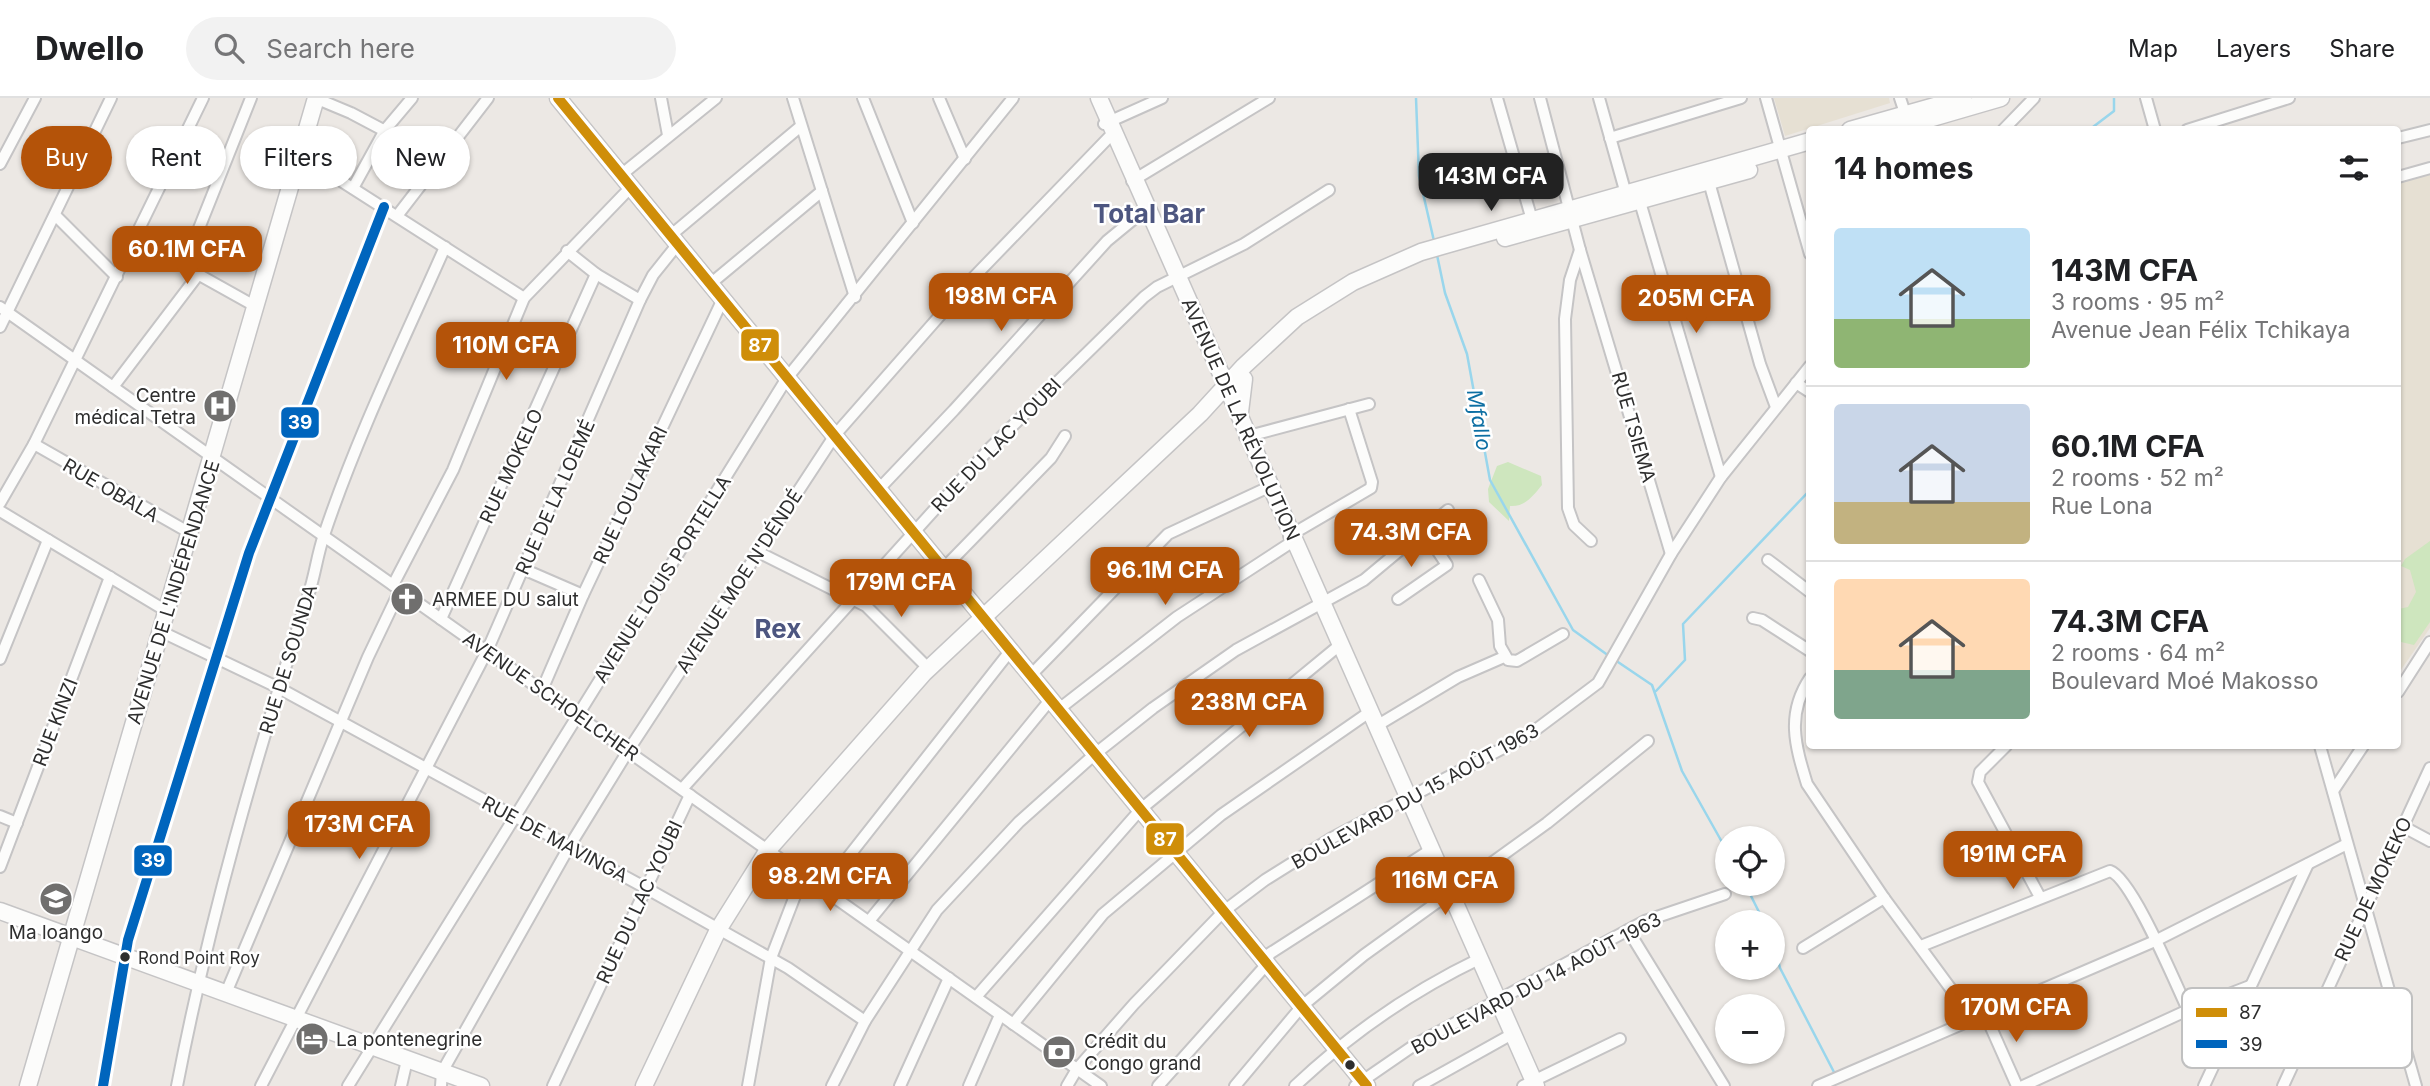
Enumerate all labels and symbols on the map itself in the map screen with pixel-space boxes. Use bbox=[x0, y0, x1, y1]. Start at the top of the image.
pin: 143M CFA bbox=[1419, 153, 1563, 213]
district label: Total Bar bbox=[1093, 198, 1205, 229]
pin: 60.1M CFA bbox=[107, 226, 267, 286]
pin: 198M CFA bbox=[929, 274, 1073, 333]
pin: 205M CFA bbox=[1624, 275, 1768, 335]
street label: AVENUE DE LA RÉVOLUTION bbox=[1177, 294, 1305, 544]
pin: 110M CFA bbox=[434, 322, 578, 382]
line badge: 87 bbox=[740, 328, 780, 362]
text: 87 bbox=[748, 334, 772, 357]
street label: RUE TSIEMA bbox=[1607, 369, 1660, 485]
street label: RUE DU LAC YOUBI bbox=[927, 374, 1066, 517]
place label: Centre médical Tetra bbox=[74, 384, 196, 429]
hospital icon: Centre médical Tetra bbox=[201, 387, 239, 425]
water label: Mfallo bbox=[1462, 387, 1497, 453]
street label: RUE MOKELO bbox=[475, 405, 548, 527]
line badge: 39 bbox=[280, 406, 320, 439]
text: 39 bbox=[288, 411, 312, 434]
street label: RUE DE LA LOEMÉ bbox=[510, 416, 600, 578]
street label: RUE LOULAKARI bbox=[589, 423, 672, 568]
street label: RUE OBALA bbox=[59, 454, 163, 527]
street label: AVENUE DE L'INDÉPENDANCE bbox=[121, 457, 225, 727]
street label: AVENUE LOUIS PORTELLA bbox=[589, 471, 736, 687]
street label: AVENUE MOE N'DÉNDÉ bbox=[670, 484, 808, 678]
pin: 74.3M CFA bbox=[1331, 510, 1491, 569]
pin: 96.1M CFA bbox=[1085, 547, 1245, 607]
pin: 179M CFA bbox=[829, 560, 973, 619]
church icon: ARMEE DU salut bbox=[388, 580, 426, 618]
street label: RUE DE SOUNDA bbox=[255, 582, 322, 737]
place label: ARMEE DU salut bbox=[432, 588, 579, 611]
district label: Rex bbox=[755, 613, 801, 644]
street label: AVENUE SCHOELCHER bbox=[458, 627, 643, 766]
street label: RUE KINZI bbox=[28, 675, 83, 769]
pin: 238M CFA bbox=[1177, 680, 1321, 739]
street label: BOULEVARD DU 15 AOÛT 1963 bbox=[1288, 719, 1543, 874]
street label: RUE DE MAVINGA bbox=[478, 791, 632, 888]
pin: 173M CFA bbox=[287, 802, 431, 861]
street label: RUE DE MOKEKO bbox=[2330, 814, 2417, 965]
street label: RUE DU LAC YOUBI bbox=[592, 817, 687, 987]
line badge: 87 bbox=[1145, 822, 1185, 856]
text: 87 bbox=[1153, 828, 1177, 851]
pin: 191M CFA bbox=[1941, 832, 2085, 891]
line badge: 39 bbox=[133, 844, 173, 877]
text: 39 bbox=[141, 849, 165, 872]
pin: 98.2M CFA bbox=[750, 854, 910, 913]
pin: 116M CFA bbox=[1373, 858, 1517, 917]
school or university icon: Ma loango bbox=[37, 880, 75, 918]
street label: BOULEVARD DU 14 AOÛT 1963 bbox=[1407, 908, 1665, 1059]
place label: Ma loango bbox=[9, 921, 103, 944]
place label: Rond Point Roy bbox=[138, 948, 260, 968]
marker: Rond Point Roy bbox=[118, 950, 132, 964]
pin: 170M CFA bbox=[1944, 984, 2088, 1044]
legend bbox=[2182, 988, 2412, 1068]
text: 87 bbox=[2239, 1001, 2262, 1024]
hotel icon: La pontenegrine bbox=[293, 1020, 331, 1058]
place label: La pontenegrine bbox=[336, 1028, 482, 1051]
place label: Crédit du Congo grand bbox=[1084, 1030, 1201, 1075]
bank icon: Crédit du Congo grand bbox=[1040, 1033, 1078, 1071]
text: 39 bbox=[2239, 1033, 2263, 1056]
unlabelled marker bbox=[1343, 1058, 1357, 1072]

